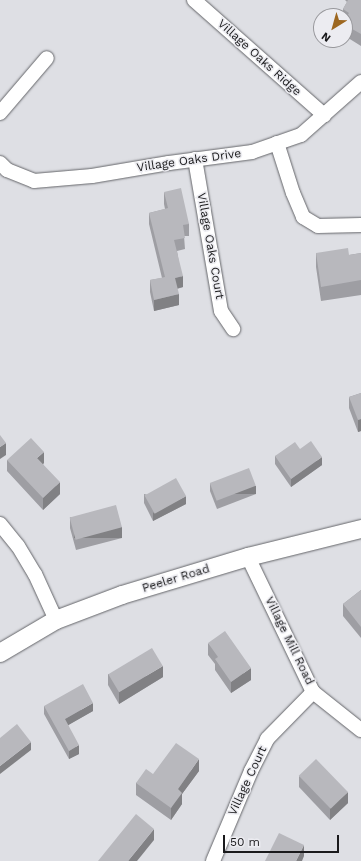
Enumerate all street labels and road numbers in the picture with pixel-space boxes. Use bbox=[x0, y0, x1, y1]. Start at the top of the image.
street label: Village Oaks Ridge bbox=[214, 17, 304, 99]
street label: Village Oaks Drive bbox=[136, 147, 242, 175]
street label: Village Oaks Court bbox=[194, 192, 226, 300]
street label: Peeler Road bbox=[140, 562, 212, 596]
street label: Village Mill Road bbox=[261, 594, 317, 688]
street label: Village Court bbox=[226, 744, 270, 818]

